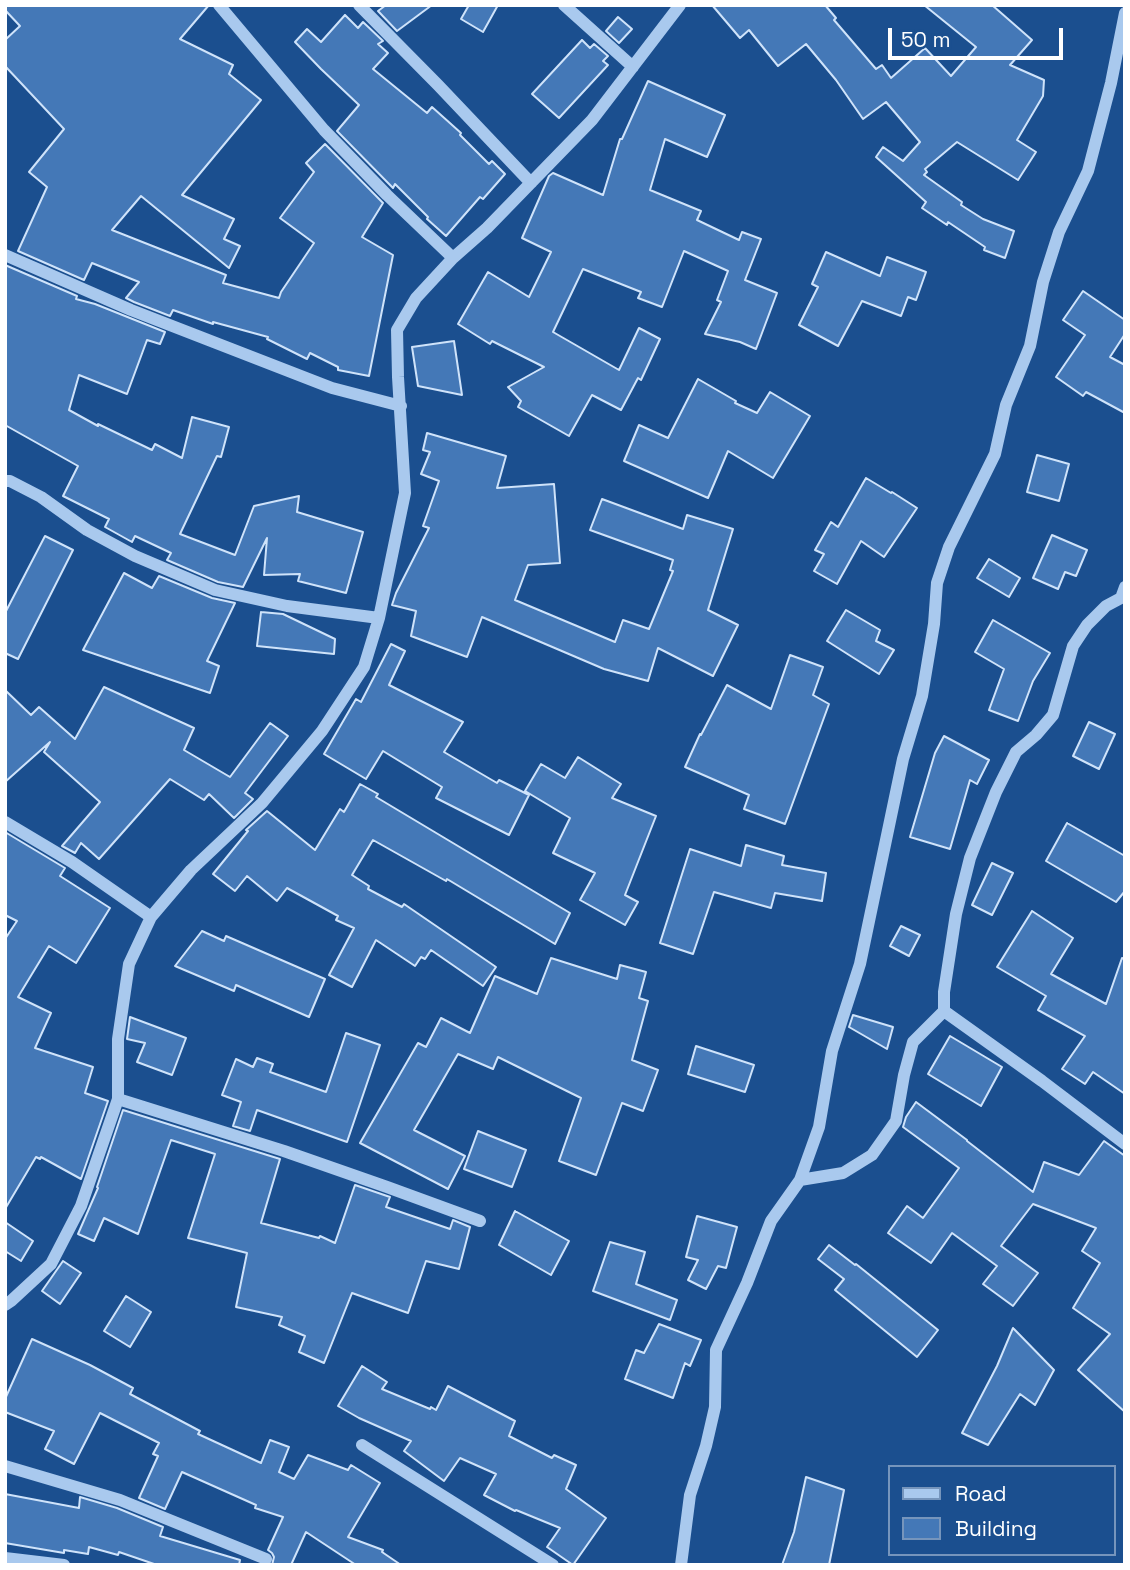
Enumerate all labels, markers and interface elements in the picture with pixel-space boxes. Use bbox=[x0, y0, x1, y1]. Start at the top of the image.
scale bar bbox=[892, 14, 1067, 58]
text: 50 m bbox=[901, 26, 951, 53]
legend bbox=[888, 1465, 1116, 1556]
text: Road bbox=[955, 1480, 1007, 1507]
text: Building bbox=[955, 1515, 1037, 1542]

